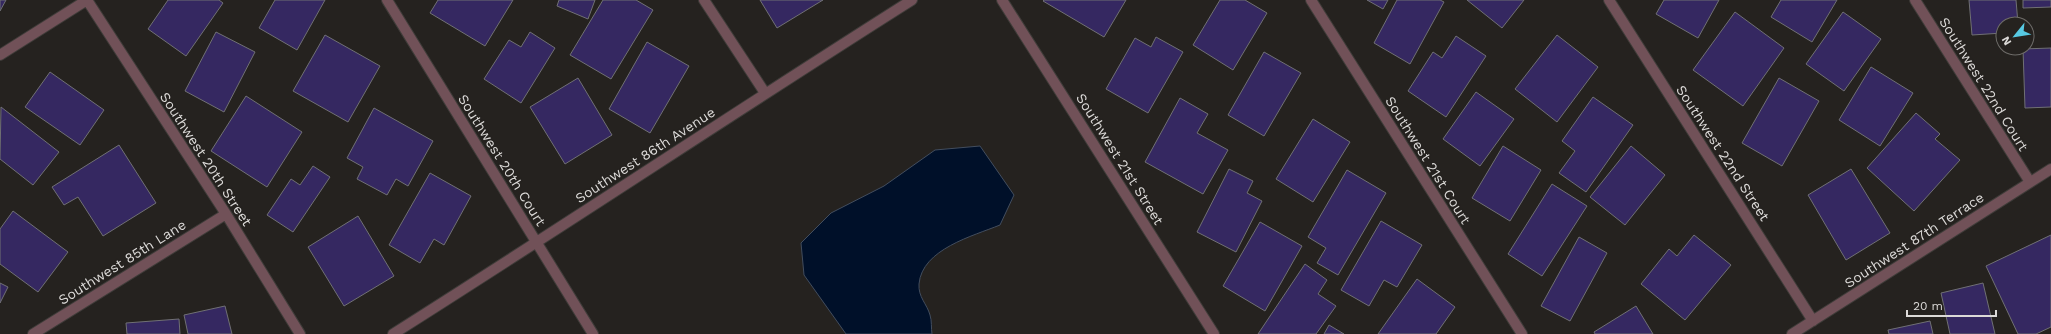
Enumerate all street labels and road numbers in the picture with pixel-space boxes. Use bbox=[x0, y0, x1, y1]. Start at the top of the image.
street label: Southwest 22nd Court bbox=[1936, 14, 2032, 154]
street label: Southwest 22nd Street bbox=[1673, 82, 1773, 224]
street label: Southwest 20th Street bbox=[157, 89, 255, 229]
street label: Southwest 21st Street bbox=[1073, 90, 1167, 228]
street label: Southwest 20th Court bbox=[455, 91, 549, 229]
street label: Southwest 21st Court bbox=[1382, 93, 1474, 227]
street label: Southwest 86th Avenue bbox=[572, 104, 718, 206]
street label: Southwest 87th Terrace bbox=[1841, 189, 1987, 291]
street label: Southwest 85th Lane bbox=[55, 216, 189, 308]

